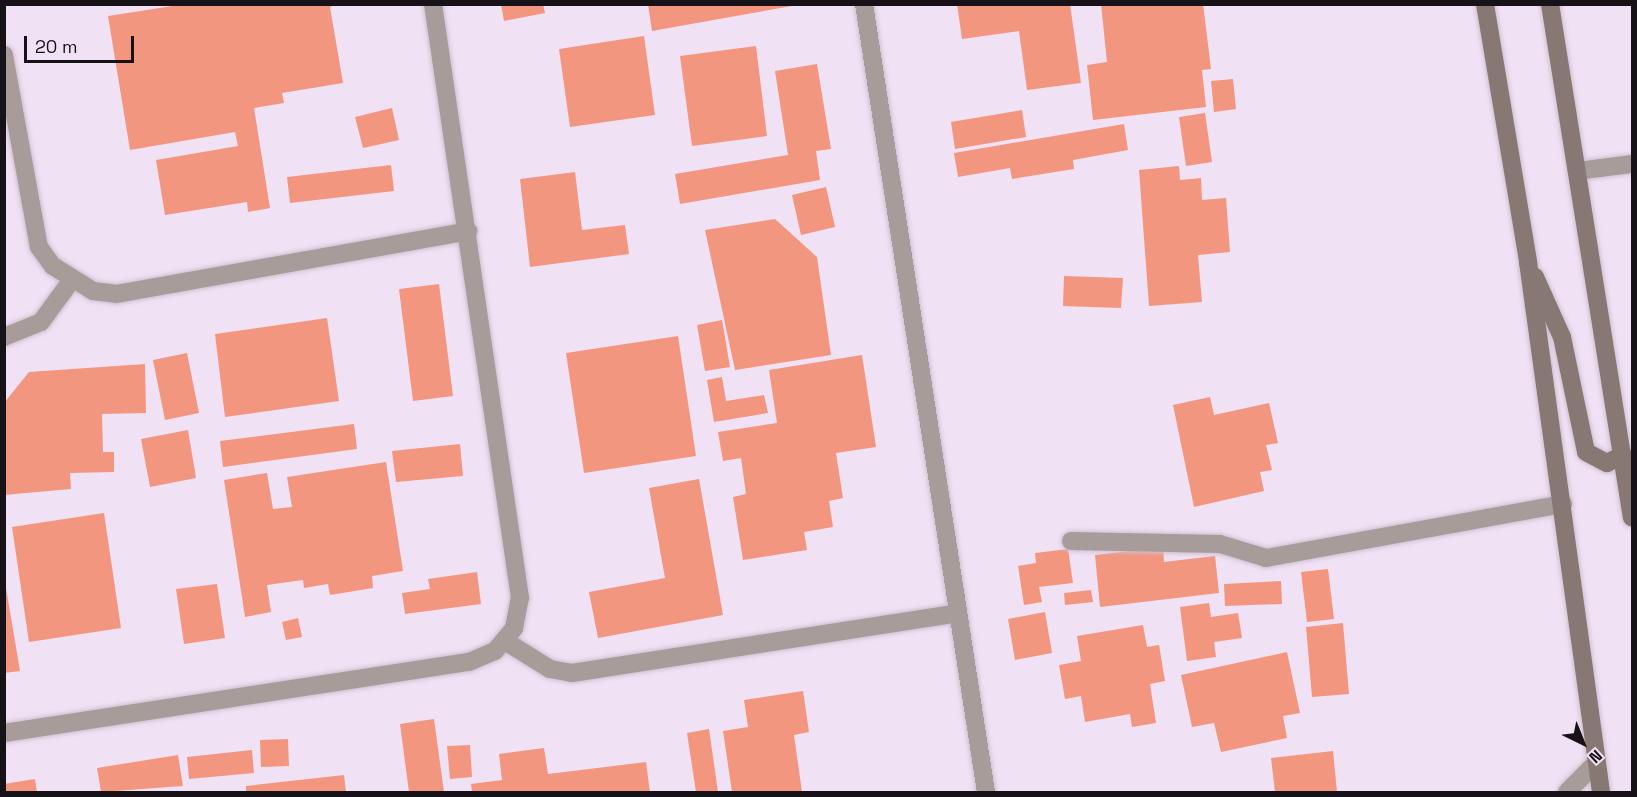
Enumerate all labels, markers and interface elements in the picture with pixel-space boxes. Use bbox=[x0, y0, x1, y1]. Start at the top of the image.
scale bar bbox=[27, 24, 136, 62]
text: 20 m bbox=[35, 35, 78, 58]
north arrow bbox=[1553, 713, 1613, 773]
text: N bbox=[1585, 745, 1607, 768]

